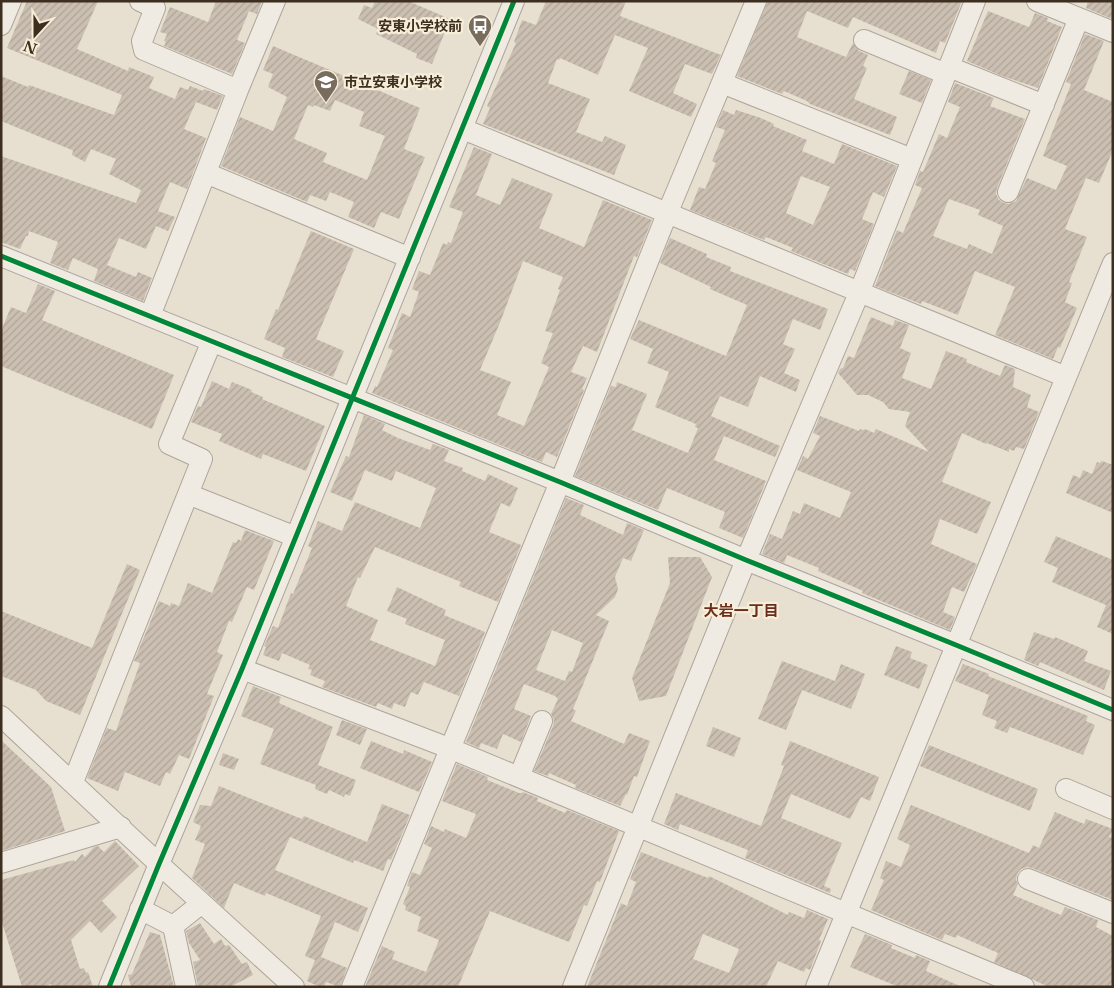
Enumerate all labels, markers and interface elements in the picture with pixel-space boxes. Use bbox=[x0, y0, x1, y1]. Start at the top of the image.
north arrow bbox=[10, 10, 60, 60]
bus stop icon: 安東小学校前 bbox=[467, 13, 493, 47]
place label: 安東小学校前 bbox=[378, 17, 462, 35]
text: N bbox=[21, 36, 40, 58]
school or university icon: 市立安東小学校 bbox=[313, 69, 339, 103]
place label: 市立安東小学校 bbox=[344, 73, 442, 91]
district label: 大岩一丁目 bbox=[703, 601, 779, 620]

